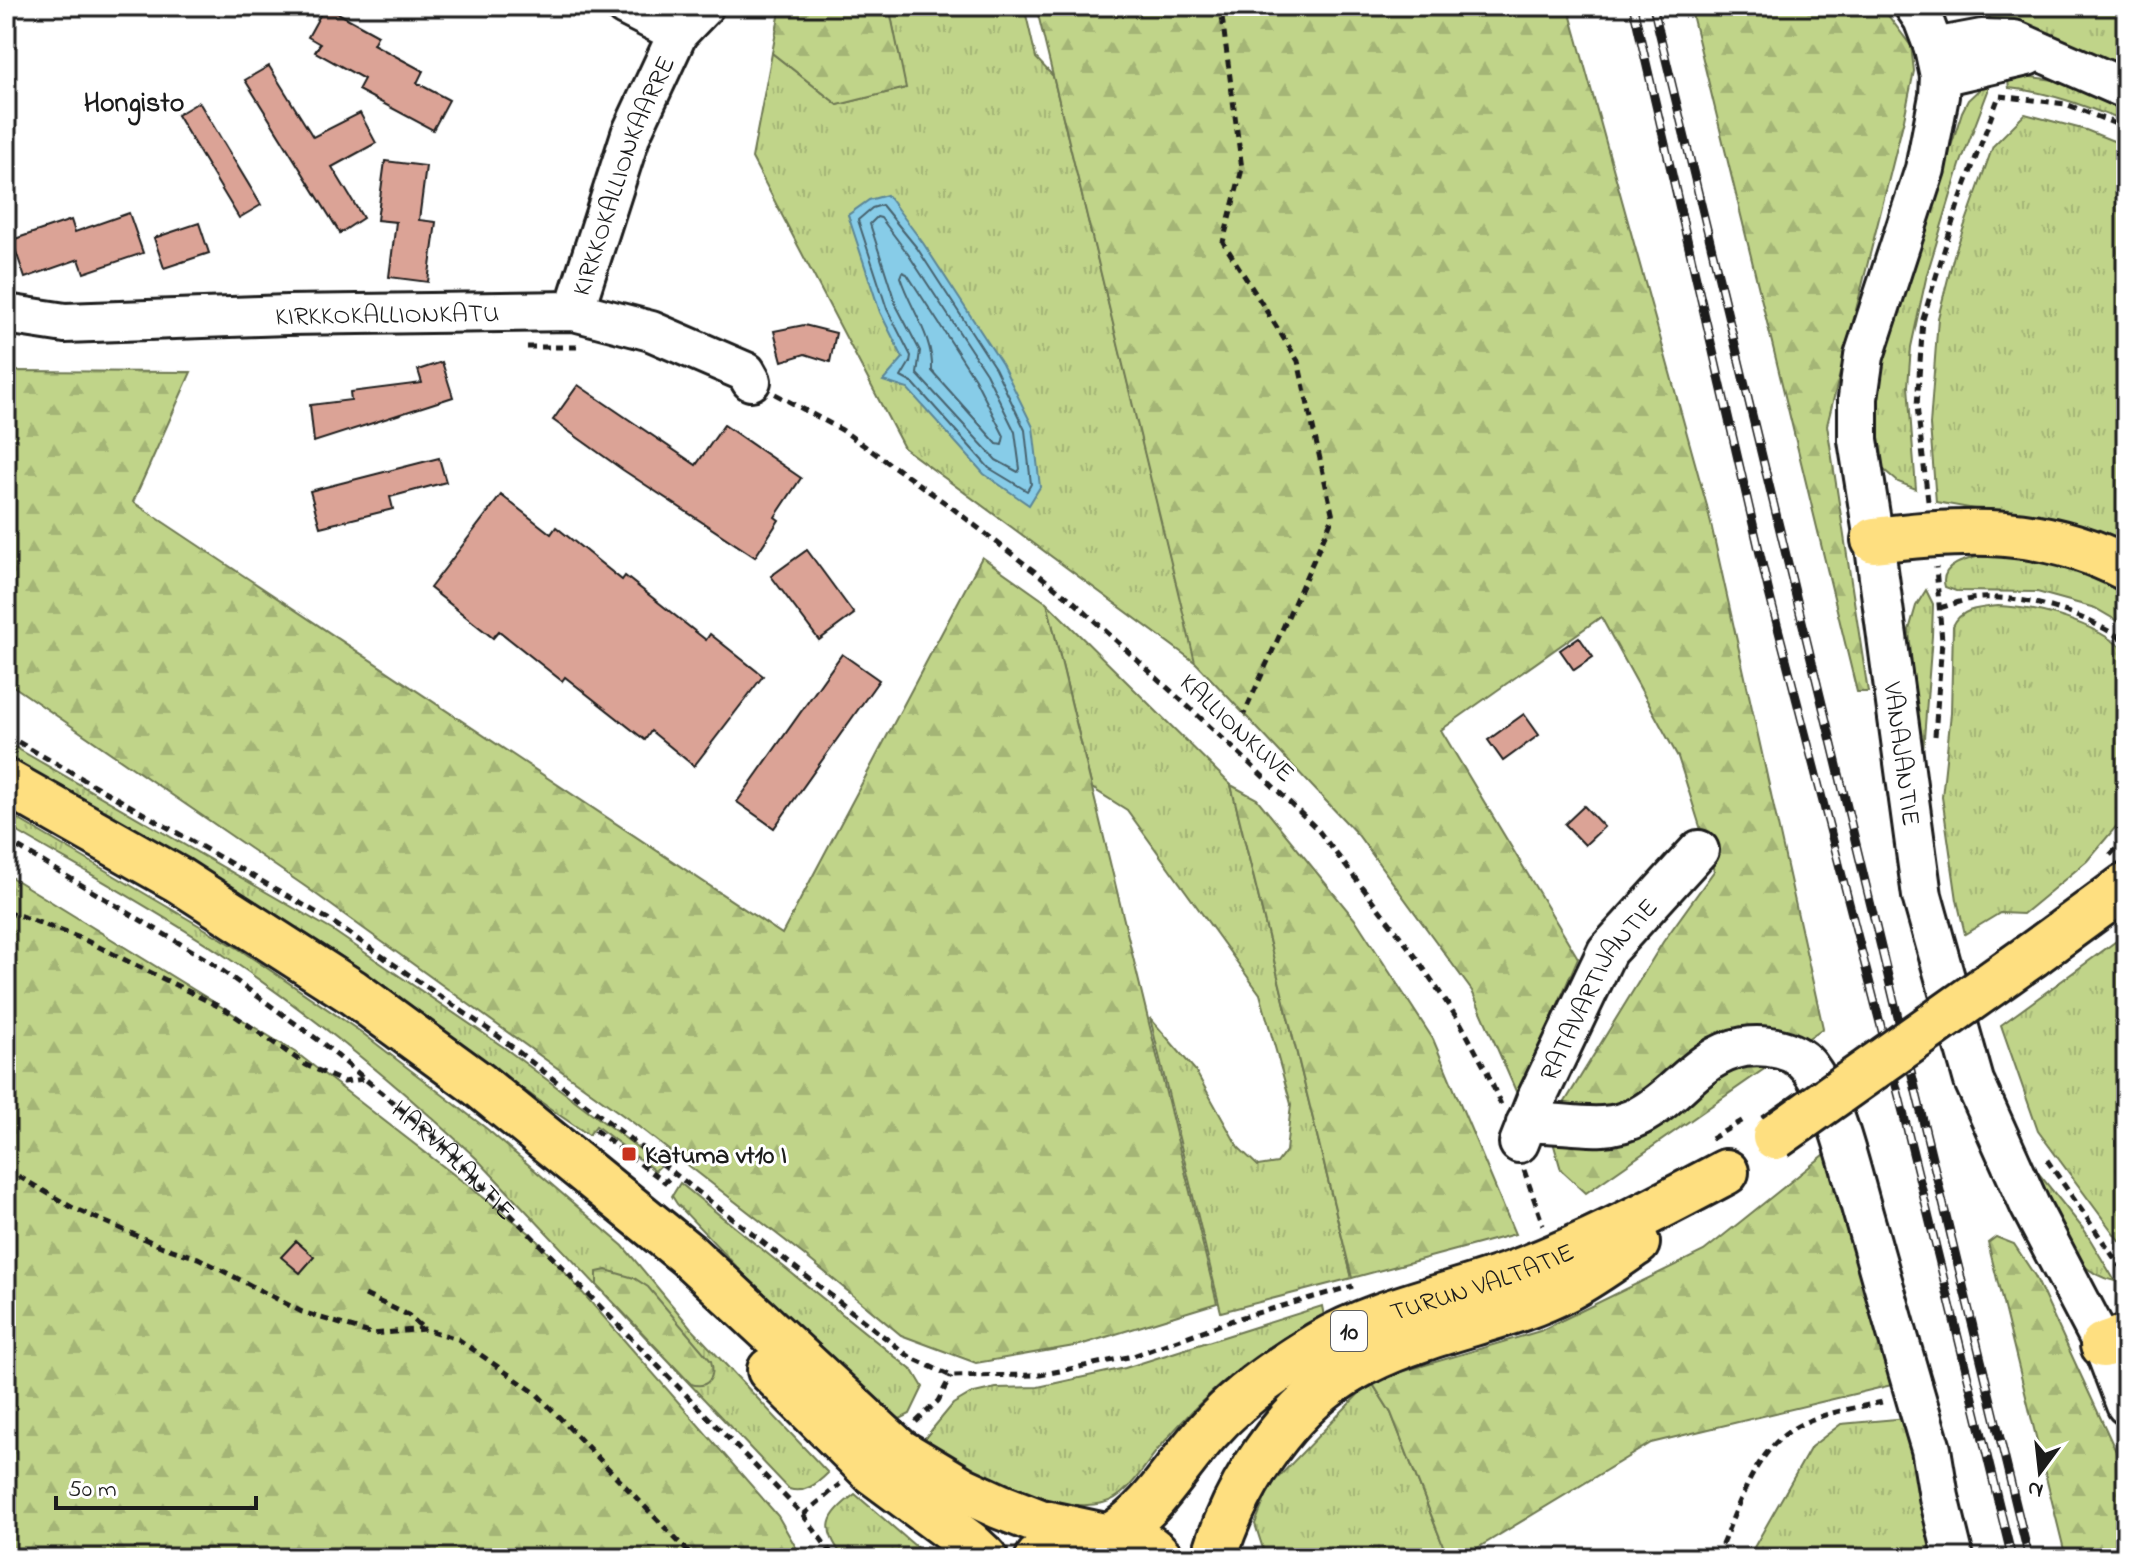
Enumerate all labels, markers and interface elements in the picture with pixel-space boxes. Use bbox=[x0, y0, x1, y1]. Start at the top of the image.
street label: KIRKKOKALLIONKAARRE bbox=[564, 50, 687, 301]
district label: Hongisto bbox=[84, 84, 184, 126]
street label: KIRKKOKALLIONKATU bbox=[275, 296, 500, 337]
street label: KALLIONKUVE bbox=[1170, 666, 1302, 793]
street label: VANAJANTIE bbox=[1871, 679, 1928, 829]
street label: RATAVARTIJANTIE bbox=[1532, 891, 1668, 1088]
street label: HARVIALANTIE bbox=[381, 1093, 523, 1230]
place label: Katuma vt10 I bbox=[645, 1138, 787, 1176]
marker: Katuma vt10 I bbox=[620, 1145, 638, 1163]
street label: TURUN VALTATIE bbox=[1386, 1235, 1581, 1333]
road number: 10 bbox=[1331, 1311, 1367, 1351]
north arrow bbox=[2000, 1432, 2080, 1512]
scale bar bbox=[56, 1460, 256, 1510]
text: N bbox=[2024, 1471, 2047, 1506]
text: 50 m bbox=[68, 1473, 117, 1508]

